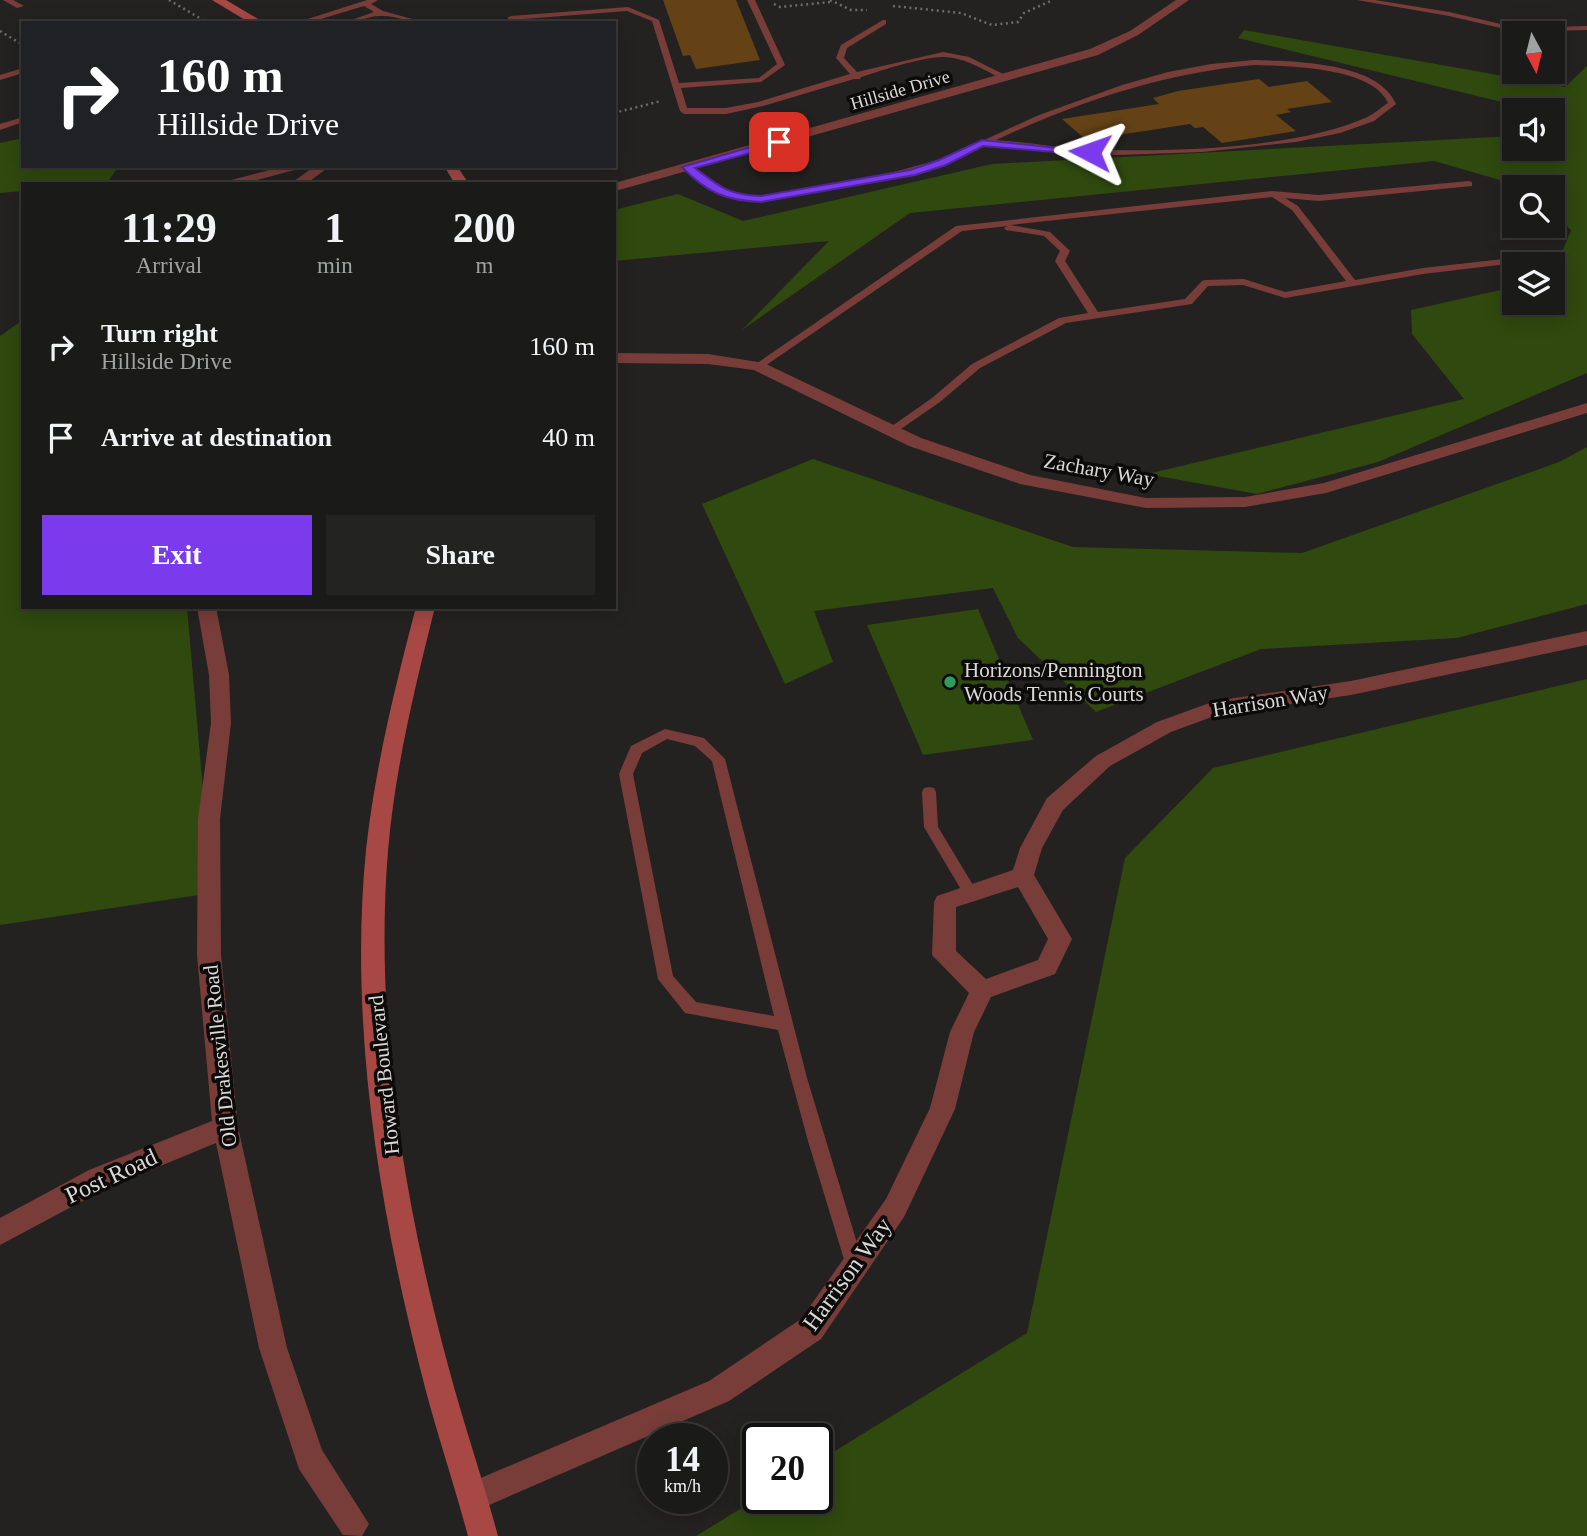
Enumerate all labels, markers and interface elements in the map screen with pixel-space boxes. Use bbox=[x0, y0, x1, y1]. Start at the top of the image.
north arrow bbox=[1502, 21, 1564, 84]
map controls bbox=[1502, 21, 1565, 315]
text: 160 m bbox=[157, 48, 284, 103]
icon: right bbox=[42, 49, 133, 140]
street label: Hillside Drive bbox=[848, 66, 952, 114]
button: sound bbox=[1502, 98, 1565, 161]
text: Hillside Drive bbox=[157, 106, 339, 142]
pin bbox=[749, 112, 809, 172]
position arrow bbox=[1053, 115, 1127, 189]
icon: arrive bbox=[760, 123, 798, 161]
button: search bbox=[1502, 175, 1565, 238]
text: 11:29 bbox=[121, 205, 217, 251]
text: 1 bbox=[324, 205, 345, 251]
text: 200 bbox=[453, 205, 516, 251]
button: layers bbox=[1502, 252, 1565, 315]
text: Arrival bbox=[136, 253, 202, 278]
text: min bbox=[317, 253, 353, 278]
text: m bbox=[475, 253, 493, 278]
text: Turn right bbox=[101, 319, 218, 348]
icon: right bbox=[42, 328, 80, 366]
text: 160 m bbox=[529, 332, 595, 361]
text: Hillside Drive bbox=[101, 349, 232, 374]
icon: arrive bbox=[42, 419, 80, 457]
text: Arrive at destination bbox=[101, 423, 332, 452]
text: 40 m bbox=[542, 423, 595, 452]
street label: Zachary Way bbox=[1042, 448, 1157, 492]
button: Exit bbox=[42, 515, 312, 595]
button: Share bbox=[326, 515, 595, 595]
place label: Horizons/Pennington Woods Tennis Courts bbox=[964, 658, 1144, 706]
marker: Horizons/Pennington Woods Tennis Courts bbox=[942, 674, 958, 690]
street label: Harrison Way bbox=[1211, 680, 1330, 722]
street label: Old Drakesville Road bbox=[198, 963, 242, 1148]
street label: Howard Boulevard bbox=[364, 994, 404, 1156]
street label: Post Road bbox=[61, 1144, 161, 1208]
street label: Harrison Way bbox=[797, 1213, 897, 1335]
speed limit sign: 20 bbox=[742, 1423, 833, 1514]
text: 14 bbox=[665, 1440, 700, 1479]
text: km/h bbox=[664, 1476, 701, 1496]

